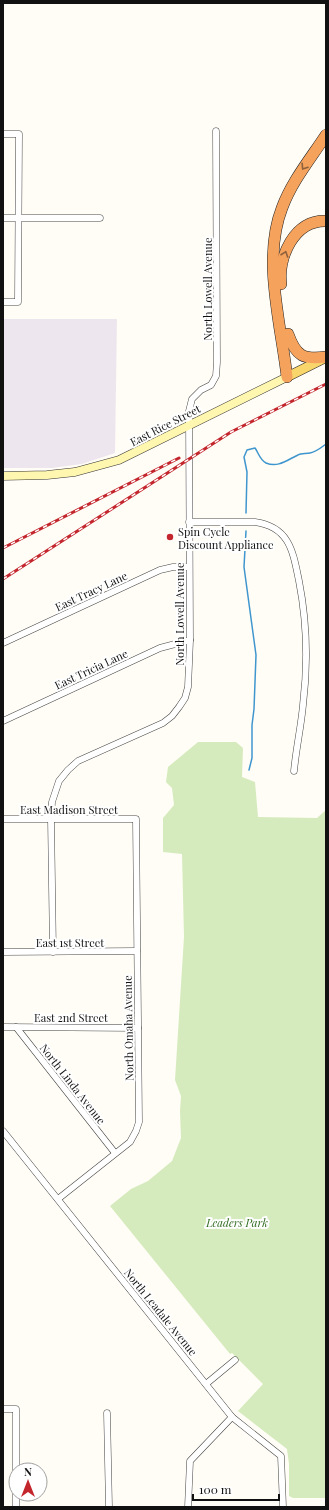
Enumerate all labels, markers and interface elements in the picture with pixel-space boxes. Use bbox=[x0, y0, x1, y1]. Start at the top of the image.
one-way arrow bbox=[302, 163, 309, 170]
street label: North Lowell Avenue bbox=[200, 237, 215, 340]
one-way arrow bbox=[280, 251, 289, 258]
street label: East Rice Street bbox=[127, 401, 203, 449]
place label: Spin Cycle Discount Appliance bbox=[178, 524, 274, 552]
marker: Spin Cycle Discount Appliance bbox=[165, 532, 175, 542]
street label: North Lowell Avenue bbox=[172, 562, 187, 665]
street label: East Tracy Lane bbox=[53, 568, 130, 614]
street label: East Tricia Lane bbox=[52, 645, 130, 692]
street label: East Madison Street bbox=[20, 802, 118, 817]
street label: East 1st Street bbox=[36, 935, 104, 950]
street label: North Omaha Avenue bbox=[120, 975, 136, 1081]
street label: East 2nd Street bbox=[34, 1010, 108, 1025]
street label: North Linda Avenue bbox=[37, 1041, 109, 1128]
park label: Leaders Park bbox=[205, 1215, 268, 1230]
street label: North Leadale Avenue bbox=[121, 1265, 201, 1359]
north arrow bbox=[8, 1462, 48, 1502]
text: N bbox=[24, 1464, 32, 1479]
scale bar bbox=[193, 1476, 279, 1502]
text: 100 m bbox=[199, 1481, 232, 1497]

